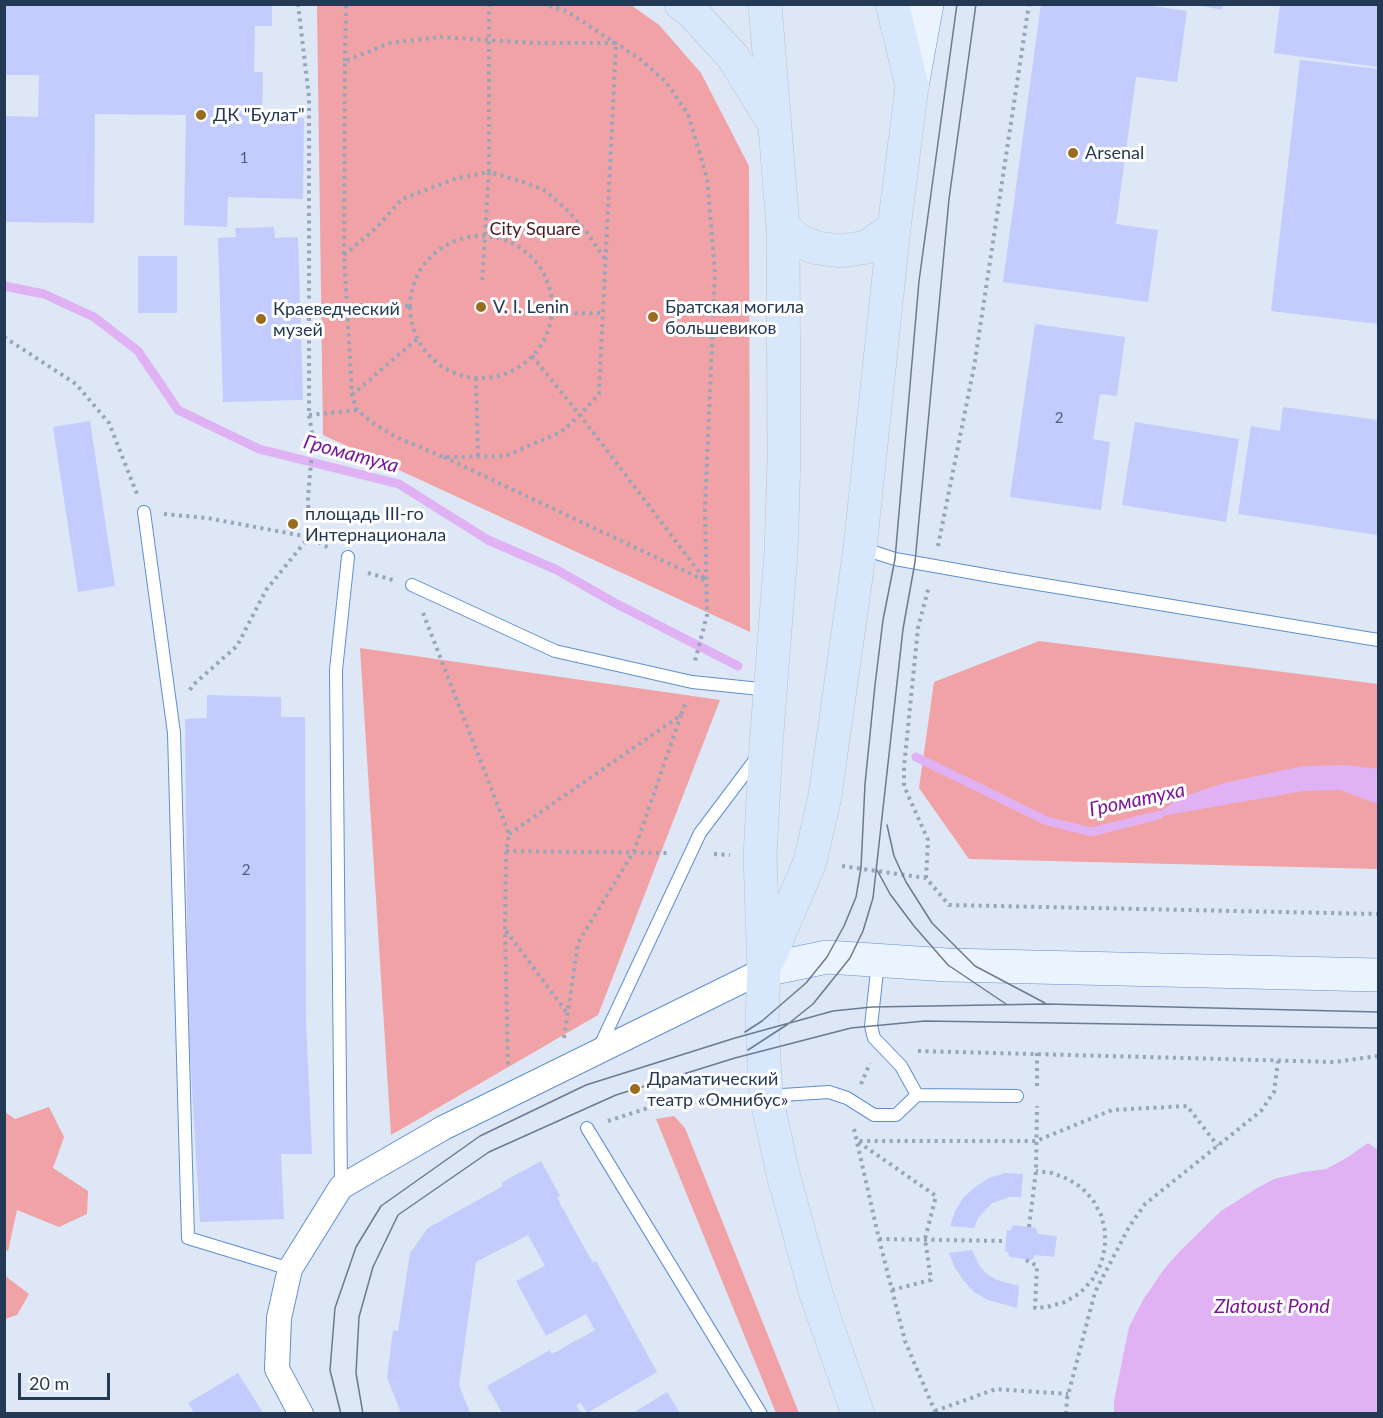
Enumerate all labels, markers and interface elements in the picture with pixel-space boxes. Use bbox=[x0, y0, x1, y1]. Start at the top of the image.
place label: ДК "Булат" bbox=[213, 104, 305, 126]
marker: ДК "Булат" bbox=[194, 108, 208, 122]
place label: Arsenal bbox=[1085, 142, 1144, 164]
marker: Arsenal bbox=[1066, 146, 1080, 160]
house number: 1 bbox=[240, 149, 248, 167]
park label: City Square bbox=[489, 218, 581, 240]
place label: V. I. Lenin bbox=[493, 296, 569, 318]
place label: Братская могила большевиков bbox=[665, 296, 804, 338]
place label: Краеведческий музей bbox=[273, 298, 400, 340]
marker: V. I. Lenin bbox=[474, 300, 488, 314]
marker: Братская могила большевиков bbox=[646, 310, 660, 324]
marker: Краеведческий музей bbox=[254, 312, 268, 326]
house number: 2 bbox=[1055, 409, 1063, 427]
water label: Громатуха bbox=[301, 430, 401, 478]
place label: площадь III-го Интернационала bbox=[305, 503, 446, 546]
marker: площадь III-го Интернационала bbox=[286, 517, 300, 531]
water label: Громатуха bbox=[1087, 778, 1187, 822]
house number: 2 bbox=[242, 861, 250, 879]
place label: Драматический театр «Омнибус» bbox=[647, 1068, 788, 1110]
marker: Драматический театр «Омнибус» bbox=[628, 1082, 642, 1096]
water label: Zlatoust Pond bbox=[1214, 1295, 1330, 1319]
scale bar bbox=[21, 1361, 112, 1399]
text: 20 m bbox=[29, 1372, 69, 1394]

